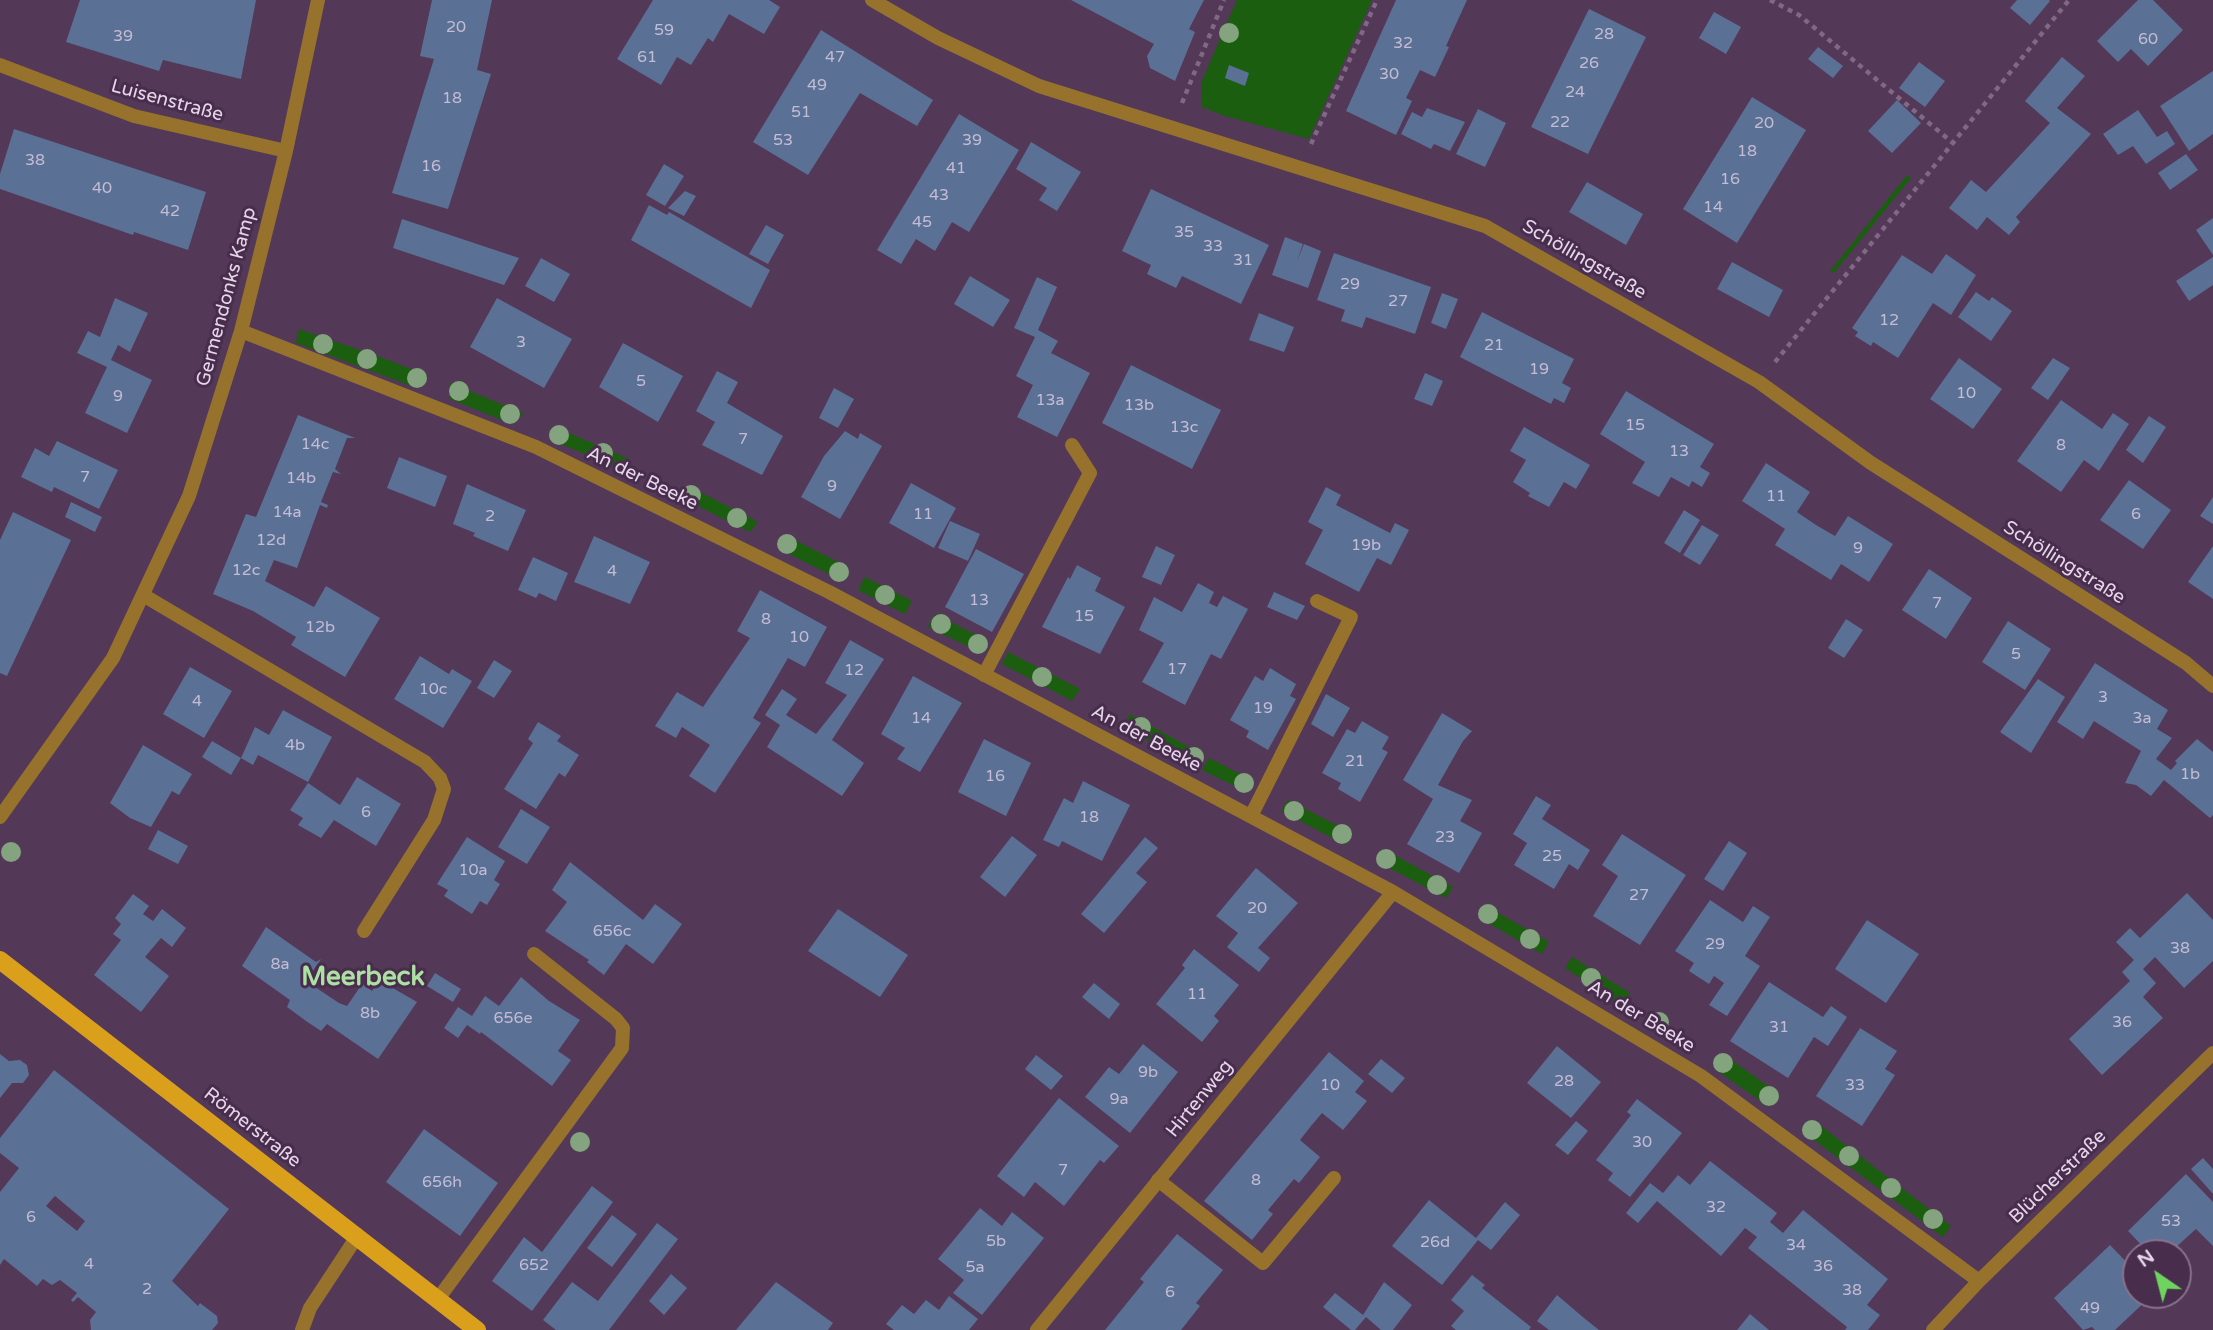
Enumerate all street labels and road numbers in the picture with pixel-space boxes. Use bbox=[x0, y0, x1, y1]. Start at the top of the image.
street label: Luisenstraße bbox=[108, 75, 226, 127]
street label: Germendonks Kamp bbox=[192, 205, 262, 389]
street label: Schöllingstraße bbox=[1518, 215, 1650, 305]
street label: An der Beeke bbox=[583, 442, 701, 516]
street label: Schöllingstraße bbox=[1999, 516, 2129, 610]
street label: An der Beeke bbox=[1087, 701, 1205, 777]
street label: An der Beeke bbox=[1583, 976, 1699, 1058]
street label: Hirtenweg bbox=[1162, 1056, 1238, 1142]
street label: Römerstraße bbox=[199, 1083, 305, 1173]
street label: Blücherstraße bbox=[2005, 1125, 2111, 1229]

